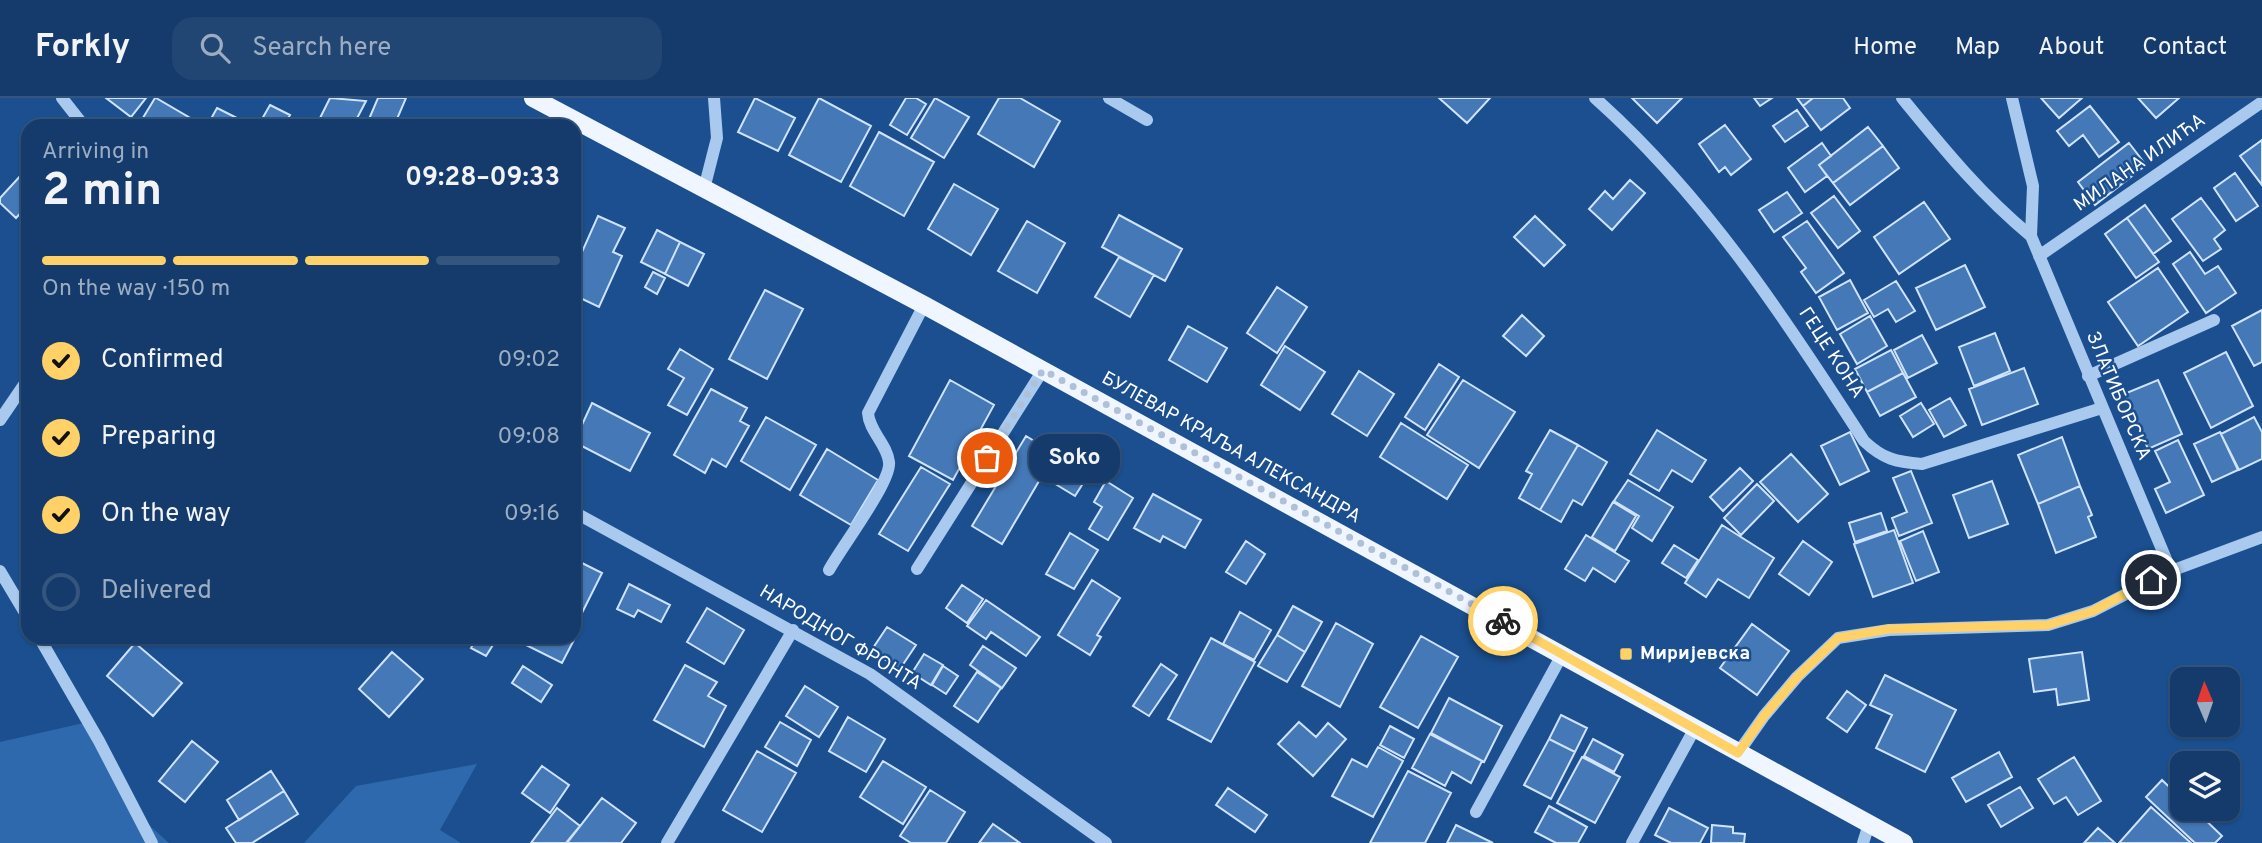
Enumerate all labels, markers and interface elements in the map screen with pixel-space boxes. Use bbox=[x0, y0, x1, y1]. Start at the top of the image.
search box bbox=[172, 17, 662, 80]
text: Forkly bbox=[35, 27, 130, 69]
icon: search bbox=[196, 29, 234, 67]
text: Search here bbox=[252, 32, 391, 65]
text: Home bbox=[1853, 33, 1917, 63]
text: Map bbox=[1955, 33, 2000, 63]
text: About bbox=[2038, 33, 2104, 63]
text: Contact bbox=[2142, 33, 2227, 63]
street label: МИЛАНА ИЛИЋА bbox=[2070, 109, 2210, 217]
text: Arriving in bbox=[42, 138, 149, 167]
text: 09:28–09:33 bbox=[405, 162, 560, 195]
text: 2 min bbox=[42, 163, 162, 222]
text: On the way · 150 m bbox=[42, 275, 230, 304]
street label: ГЕЦЕ КОНА bbox=[1793, 303, 1869, 403]
street label: ЗЛАТИБОРСКА bbox=[2080, 328, 2156, 464]
icon: check bbox=[42, 342, 80, 380]
text: Confirmed bbox=[101, 344, 224, 377]
text: 09:02 bbox=[497, 346, 560, 375]
street label: БУЛЕВАР КРАЉА АЛЕКСАНДРА bbox=[1097, 367, 1365, 529]
icon: check bbox=[42, 419, 80, 457]
text: Preparing bbox=[101, 421, 216, 454]
text: 09:08 bbox=[498, 423, 560, 452]
pin bbox=[957, 428, 1017, 488]
callout: Soko bbox=[1029, 434, 1120, 482]
icon: bag bbox=[968, 439, 1006, 477]
text: Soko bbox=[1048, 444, 1101, 473]
icon: check bbox=[42, 496, 80, 534]
text: On the way bbox=[101, 498, 231, 531]
text: 09:16 bbox=[504, 500, 560, 529]
pin bbox=[2121, 550, 2181, 610]
icon: home bbox=[2132, 561, 2170, 599]
text: Delivered bbox=[101, 575, 212, 608]
street label: НАРОДНОГ ФРОНТА bbox=[755, 580, 925, 696]
courier bbox=[1468, 586, 1538, 656]
icon: bike bbox=[1484, 602, 1522, 640]
place label: Миријевска bbox=[1640, 642, 1750, 666]
marker: Миријевска bbox=[1618, 646, 1634, 662]
north arrow bbox=[2170, 667, 2240, 737]
map controls bbox=[2170, 667, 2240, 821]
button: layers bbox=[2170, 751, 2240, 821]

